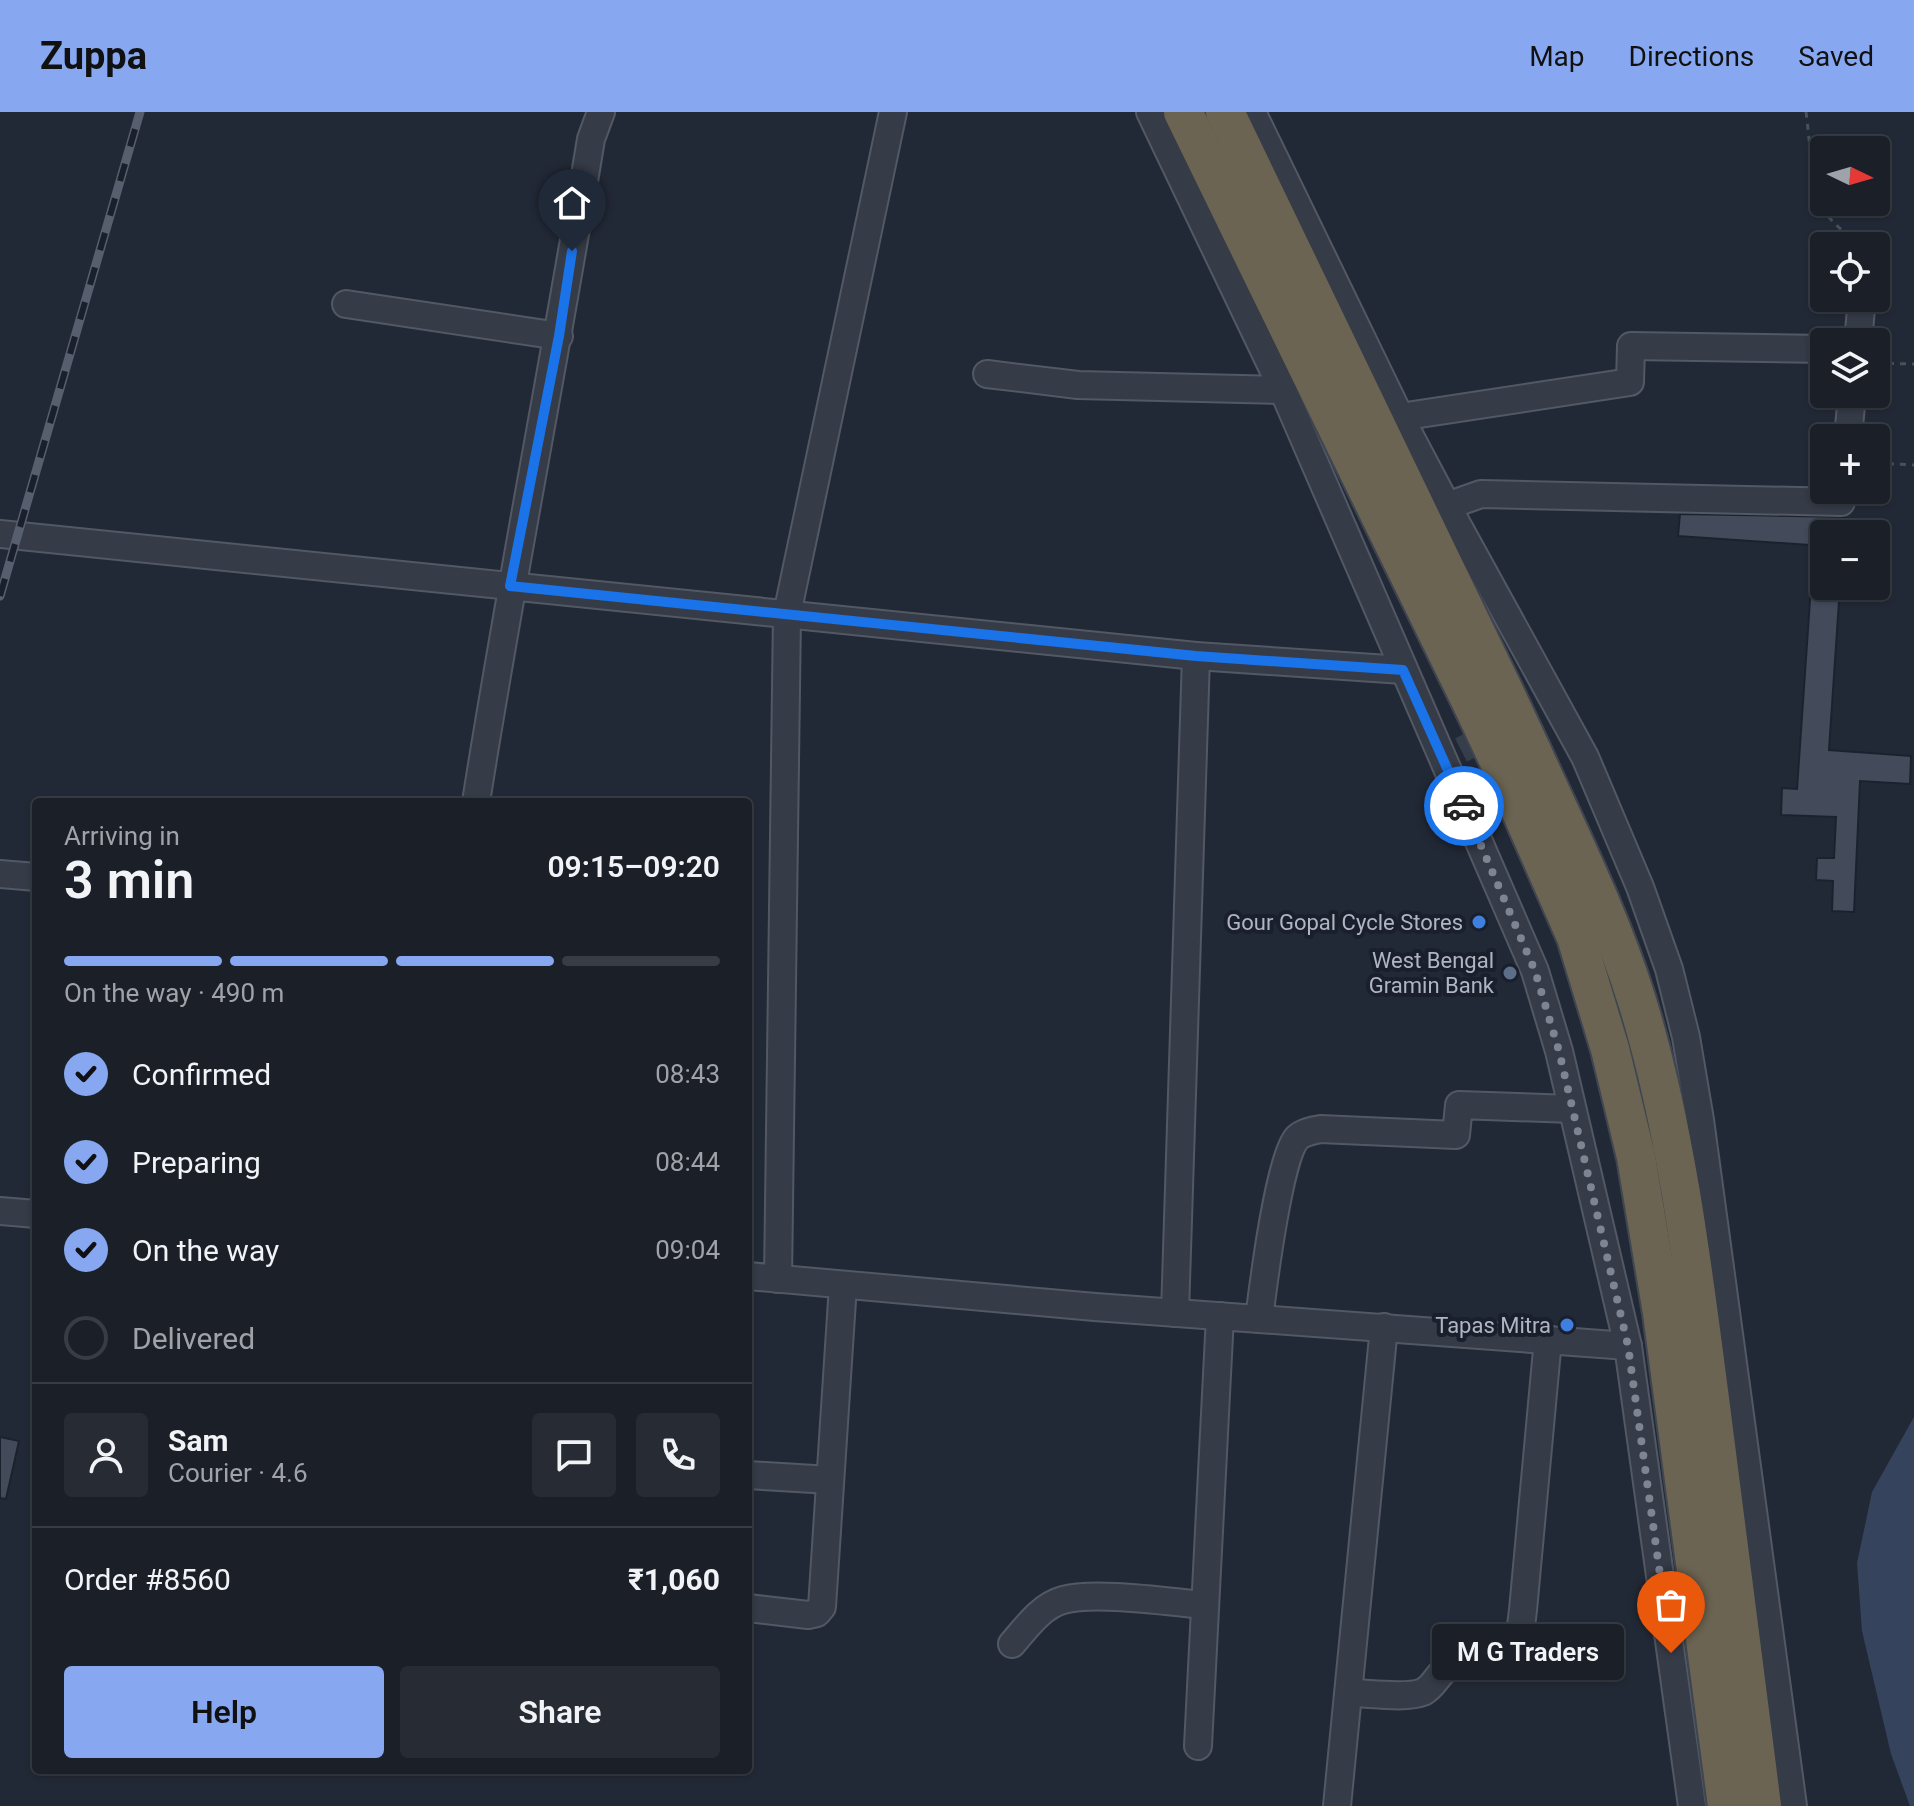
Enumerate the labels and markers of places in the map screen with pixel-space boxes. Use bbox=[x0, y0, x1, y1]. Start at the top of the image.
pin bbox=[538, 169, 606, 251]
place label: Gour Gopal Cycle Stores bbox=[1226, 910, 1463, 935]
marker: Gour Gopal Cycle Stores bbox=[1470, 913, 1488, 931]
place label: West Bengal Gramin Bank bbox=[1369, 948, 1495, 998]
marker: West Bengal Gramin Bank bbox=[1501, 964, 1519, 982]
place label: Tapas Mitra bbox=[1435, 1313, 1551, 1338]
marker: Tapas Mitra bbox=[1558, 1316, 1576, 1334]
pin bbox=[1637, 1571, 1705, 1653]
callout: M G Traders bbox=[1431, 1625, 1623, 1681]

